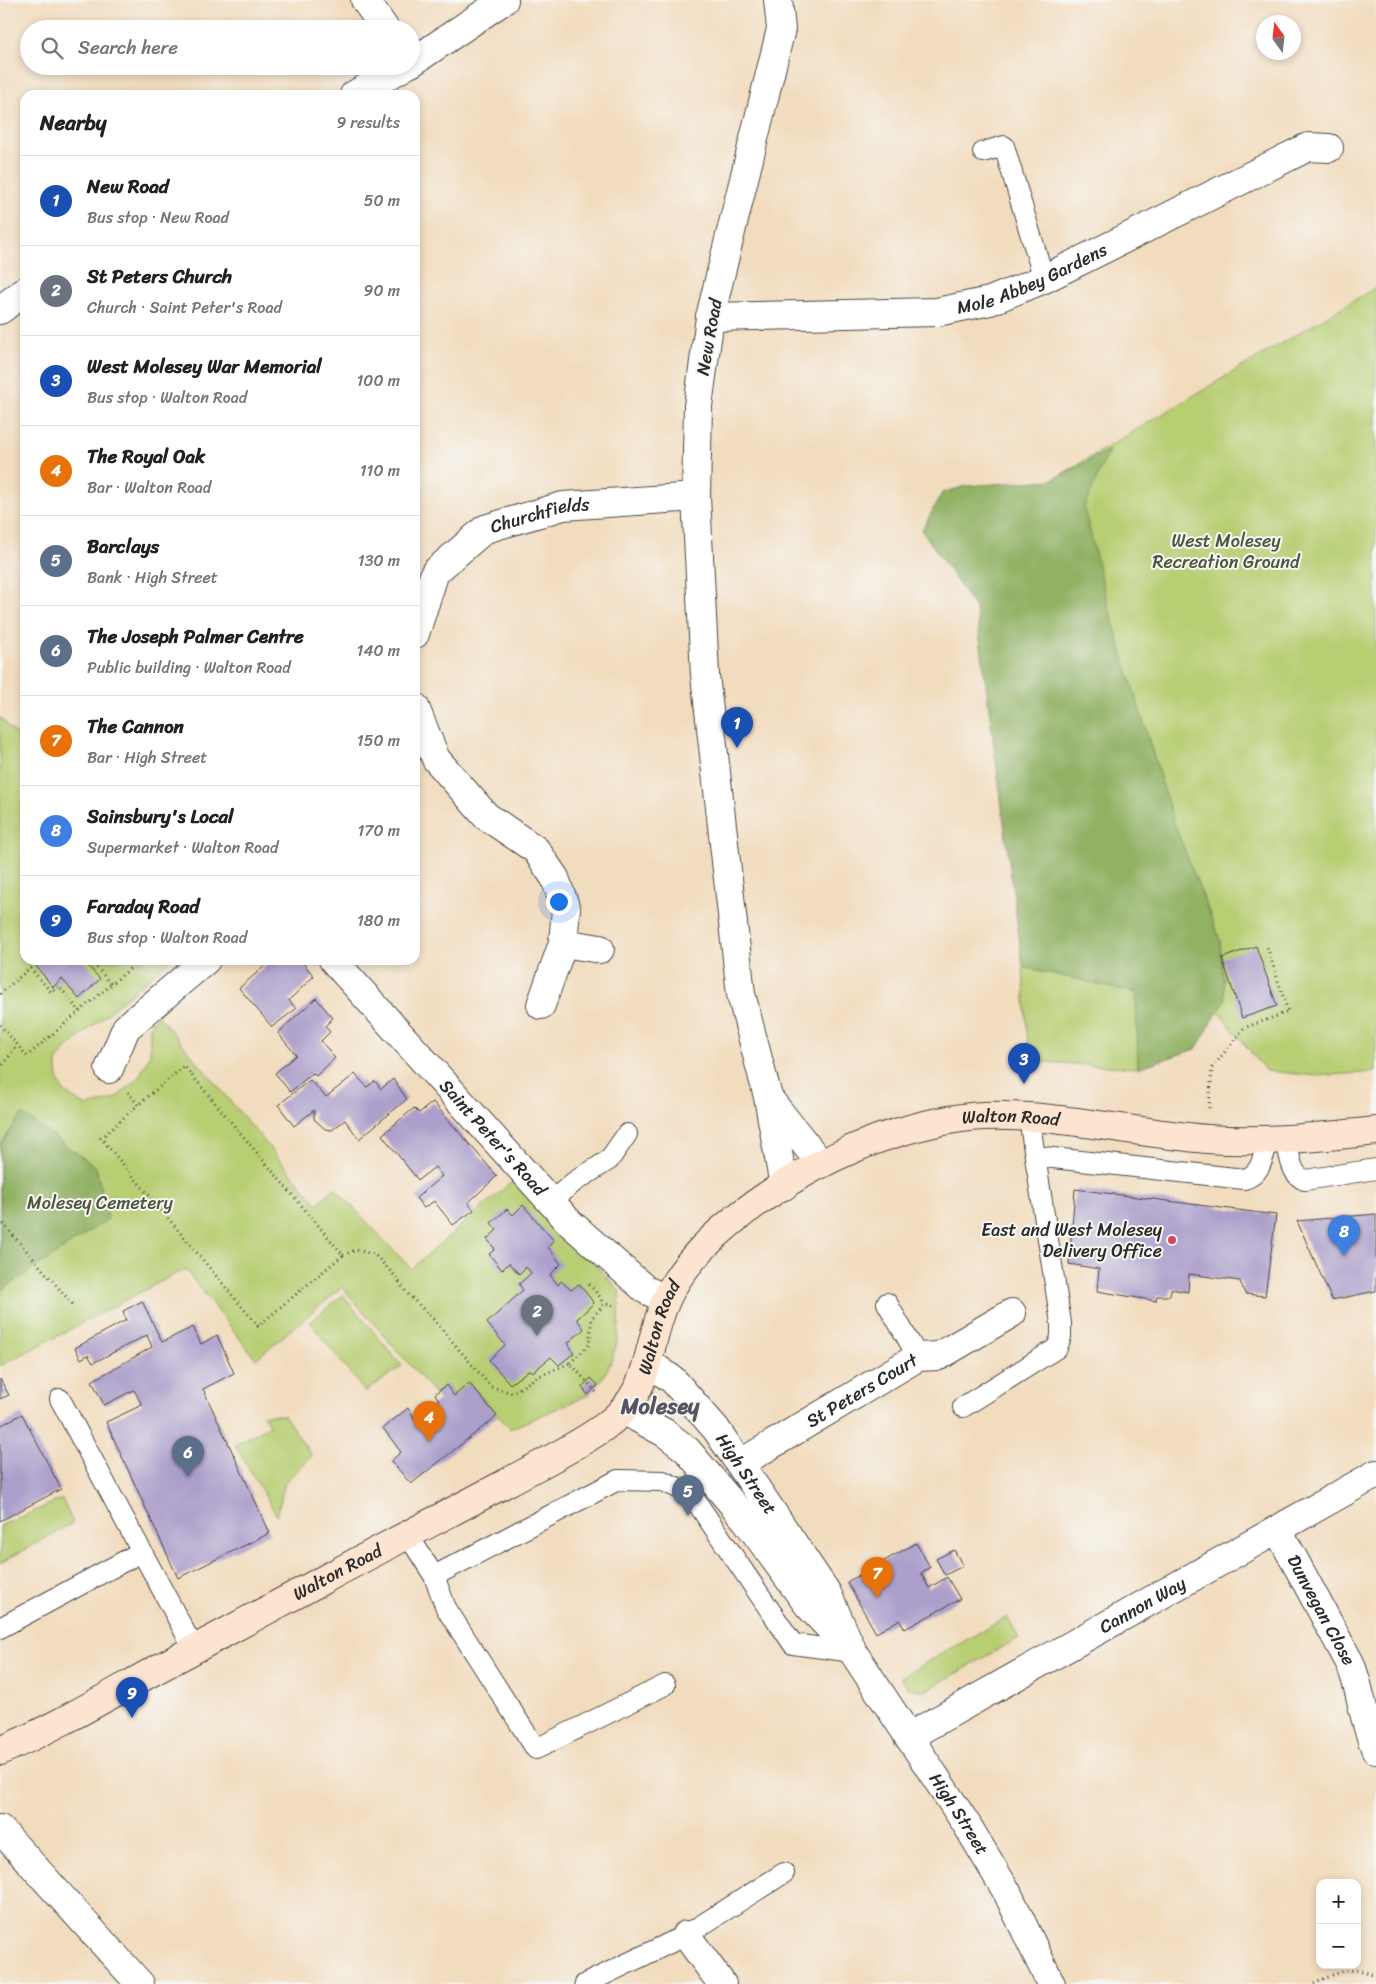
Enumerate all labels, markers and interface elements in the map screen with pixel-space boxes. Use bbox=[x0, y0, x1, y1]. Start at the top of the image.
north arrow bbox=[1256, 15, 1301, 60]
search box bbox=[20, 20, 420, 75]
text: Search here bbox=[78, 31, 178, 64]
icon: search bbox=[38, 34, 66, 62]
text: Nearby bbox=[40, 104, 106, 142]
text: 9 results bbox=[336, 108, 400, 137]
text: New Road bbox=[87, 170, 169, 203]
text: 1 bbox=[53, 186, 59, 215]
text: 50 m bbox=[364, 186, 400, 215]
text: Bus stop · New Road bbox=[87, 203, 229, 232]
street label: Mole Abbey Gardens bbox=[954, 233, 1114, 324]
text: St Peters Church bbox=[87, 260, 232, 293]
text: 2 bbox=[51, 276, 61, 305]
text: 90 m bbox=[364, 276, 400, 305]
text: Church · Saint Peter's Road bbox=[87, 293, 282, 322]
street label: New Road bbox=[687, 295, 732, 378]
text: West Molesey War Memorial bbox=[87, 350, 322, 383]
text: 3 bbox=[52, 366, 60, 395]
text: 100 m bbox=[356, 366, 400, 395]
text: Bus stop · Walton Road bbox=[87, 383, 247, 412]
text: The Royal Oak bbox=[87, 440, 205, 473]
text: 4 bbox=[51, 456, 61, 485]
text: 110 m bbox=[360, 456, 400, 485]
text: Bar · Walton Road bbox=[87, 473, 211, 502]
street label: Churchfields bbox=[486, 488, 591, 543]
park label: West Molesey Recreation Ground bbox=[1153, 525, 1301, 578]
text: Barclays bbox=[87, 530, 159, 563]
text: 5 bbox=[51, 546, 61, 575]
text: 130 m bbox=[358, 546, 400, 575]
text: Bank · High Street bbox=[87, 563, 218, 592]
text: The Joseph Palmer Centre bbox=[87, 620, 304, 653]
text: 6 bbox=[51, 636, 61, 665]
text: 140 m bbox=[357, 636, 400, 665]
text: Public building · Walton Road bbox=[87, 653, 291, 682]
pin: 1 bbox=[721, 707, 753, 748]
text: The Cannon bbox=[87, 710, 184, 743]
text: 7 bbox=[51, 726, 61, 755]
text: 150 m bbox=[357, 726, 400, 755]
text: Bar · High Street bbox=[87, 743, 207, 772]
text: Sainsbury's Local bbox=[87, 800, 233, 833]
text: 8 bbox=[51, 816, 61, 845]
text: 170 m bbox=[357, 816, 400, 845]
text: Supermarket · Walton Road bbox=[87, 833, 279, 862]
your location bbox=[546, 889, 572, 915]
text: Faraday Road bbox=[87, 890, 199, 923]
text: 9 bbox=[51, 906, 61, 935]
text: 180 m bbox=[357, 906, 400, 935]
text: Bus stop · Walton Road bbox=[87, 923, 247, 952]
pin: 3 bbox=[1008, 1043, 1040, 1084]
street label: Saint Peter's Road bbox=[431, 1071, 556, 1205]
street label: Walton Road bbox=[960, 1100, 1063, 1136]
park label: Molesey Cemetery bbox=[27, 1187, 174, 1219]
place label: East and West Molesey Delivery Office bbox=[981, 1214, 1163, 1267]
pin: 8 bbox=[1328, 1215, 1360, 1256]
marker: East and West Molesey Delivery Office bbox=[1166, 1234, 1178, 1246]
street label: Walton Road bbox=[629, 1272, 690, 1379]
pin: 2 bbox=[521, 1295, 553, 1336]
street label: St Peters Court bbox=[800, 1344, 925, 1437]
district label: Molesey bbox=[620, 1387, 700, 1426]
pin: 4 bbox=[413, 1401, 445, 1442]
street label: High Street bbox=[707, 1426, 786, 1521]
pin: 6 bbox=[172, 1436, 204, 1477]
pin: 5 bbox=[672, 1475, 704, 1516]
street label: Walton Road bbox=[287, 1534, 389, 1610]
street label: Dunvegan Close bbox=[1278, 1549, 1365, 1672]
pin: 7 bbox=[861, 1557, 893, 1598]
street label: Cannon Way bbox=[1093, 1568, 1193, 1643]
pin: 9 bbox=[116, 1677, 148, 1718]
street label: High Street bbox=[920, 1766, 998, 1862]
map controls bbox=[1316, 1879, 1361, 1969]
button: + bbox=[1316, 1879, 1361, 1924]
button: − bbox=[1316, 1924, 1361, 1969]

